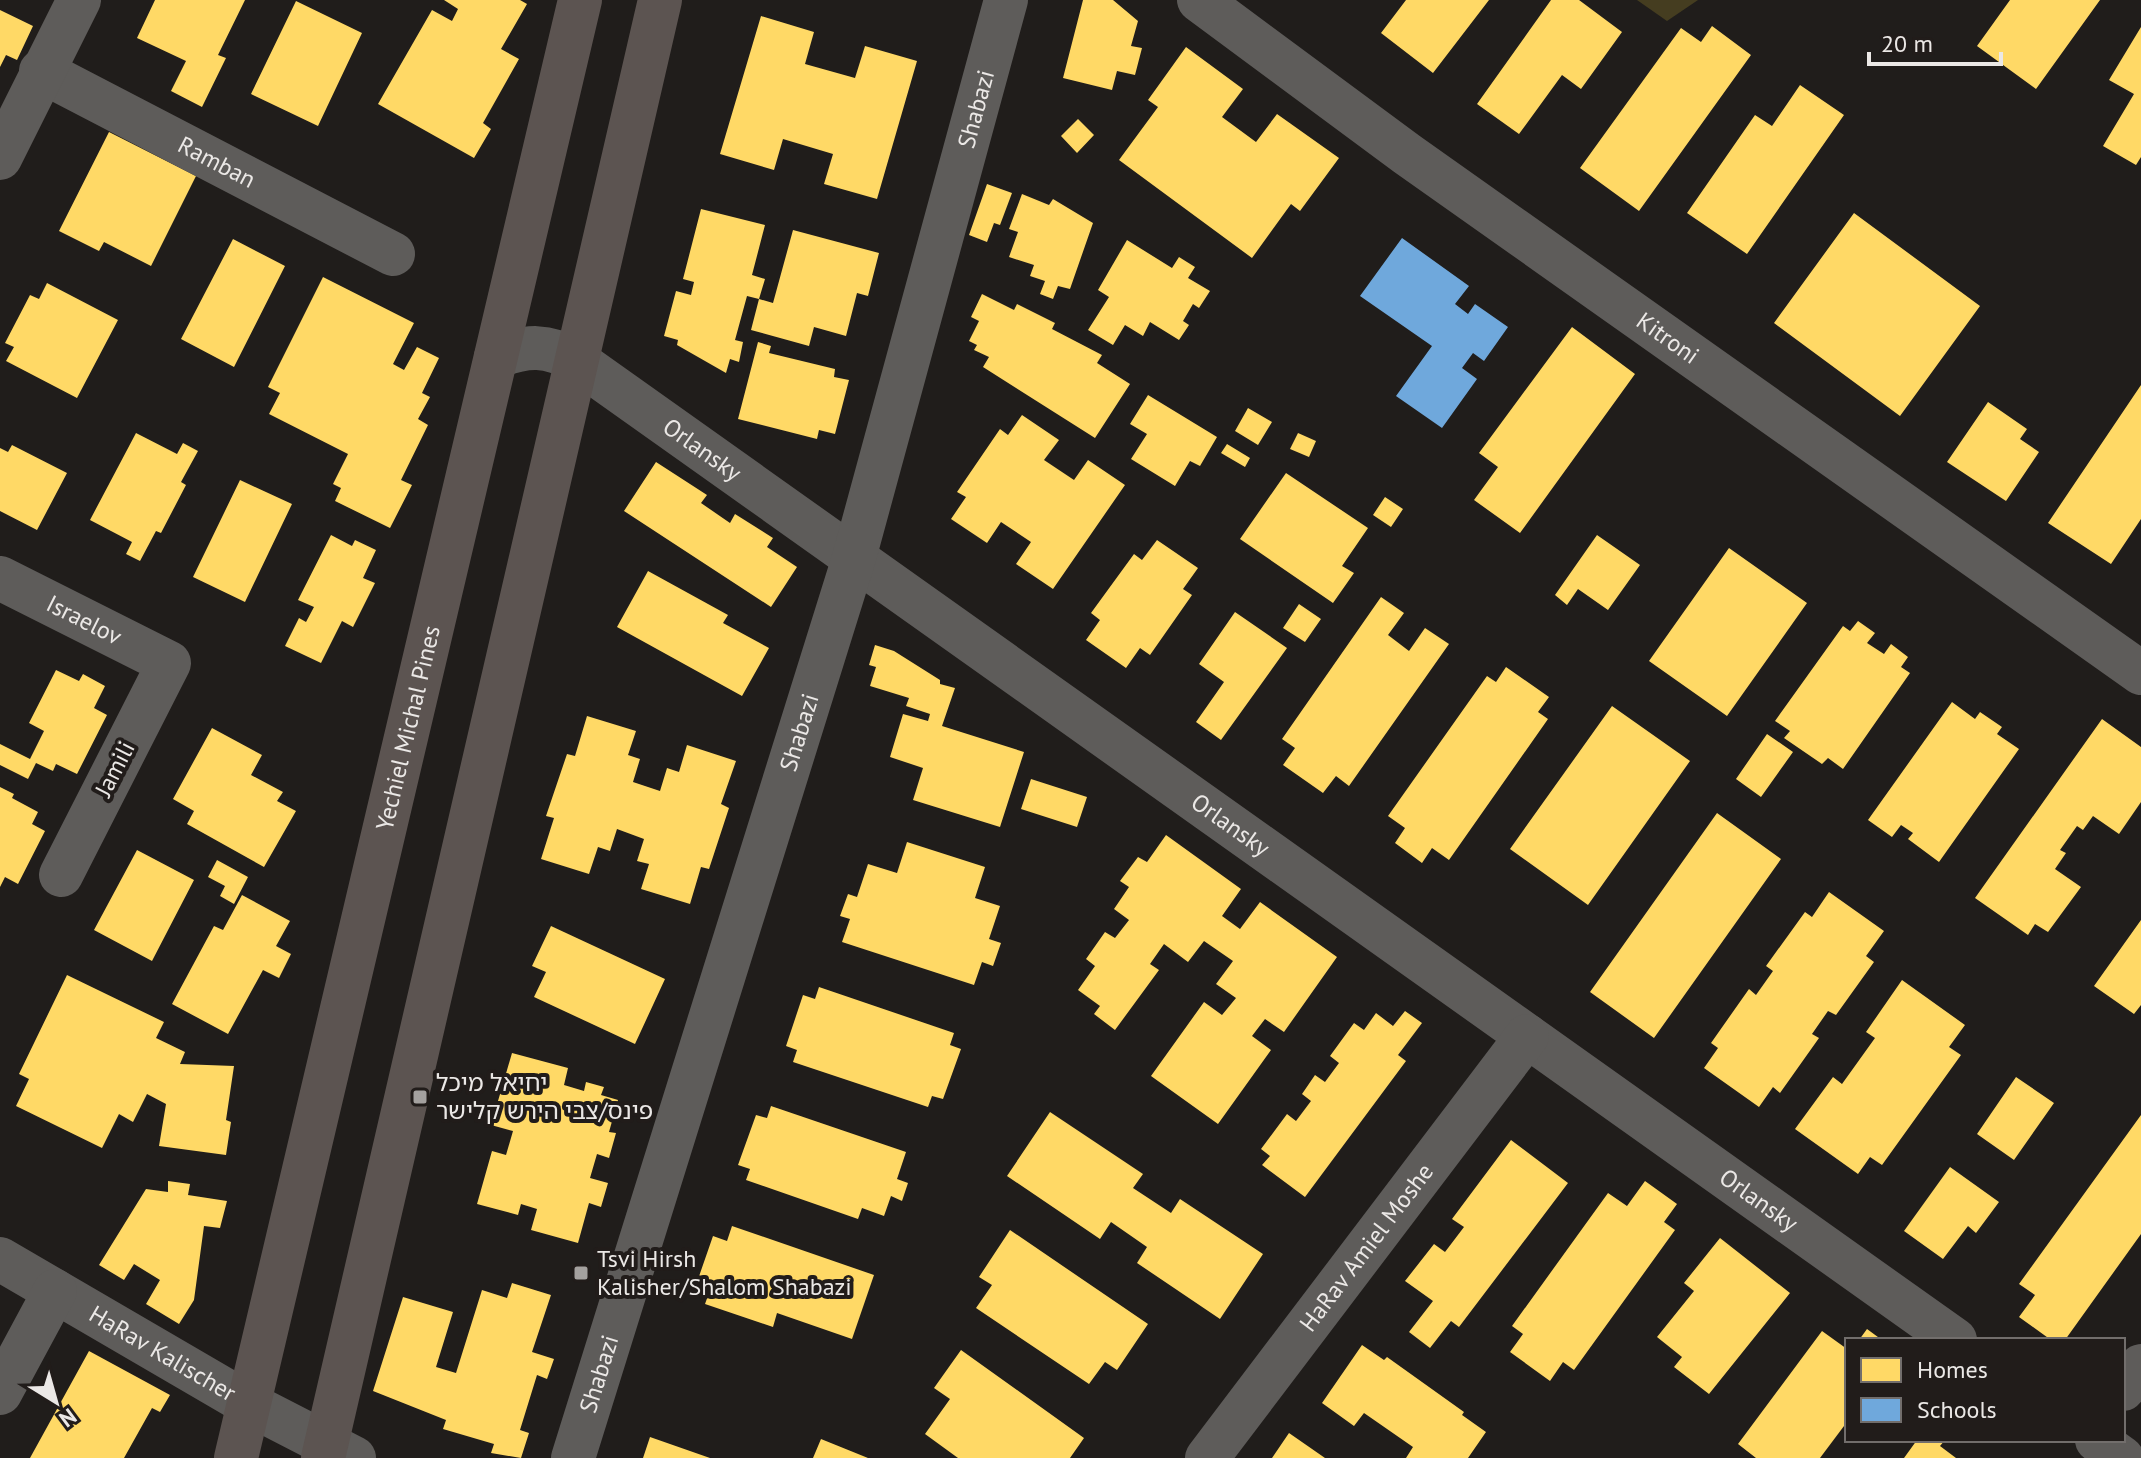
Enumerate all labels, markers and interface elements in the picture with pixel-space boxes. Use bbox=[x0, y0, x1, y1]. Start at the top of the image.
scale bar bbox=[1869, 16, 2001, 66]
text: 20 m bbox=[1881, 28, 1933, 59]
street label: Shabazi bbox=[950, 66, 1001, 152]
street label: Ramban bbox=[173, 129, 261, 195]
street label: Kitroni bbox=[1630, 305, 1705, 371]
street label: Orlansky bbox=[657, 411, 748, 488]
street label: Israelov bbox=[41, 588, 128, 652]
street label: Yechiel Michal Pines bbox=[369, 622, 447, 833]
street label: Shabazi bbox=[772, 690, 826, 775]
street label: Jamili bbox=[87, 736, 142, 803]
street label: Orlansky bbox=[1185, 786, 1276, 863]
place label: יחיאל מיכל פינס/צבי הירש קלישר bbox=[436, 1067, 653, 1126]
marker: יחיאל מיכל פינס/צבי הירש קלישר bbox=[411, 1088, 429, 1106]
street label: HaRav Amiel Moshe bbox=[1292, 1157, 1440, 1338]
street label: Orlansky bbox=[1713, 1162, 1804, 1239]
place label: Tsvi Hirsh Kalisher/Shalom Shabazi bbox=[597, 1243, 852, 1302]
marker: Tsvi Hirsh Kalisher/Shalom Shabazi bbox=[572, 1264, 590, 1282]
street label: HaRav Kalischer bbox=[84, 1298, 242, 1408]
street label: Shabazi bbox=[572, 1331, 625, 1417]
legend bbox=[1845, 1338, 2125, 1442]
text: Homes bbox=[1917, 1354, 1988, 1385]
north arrow bbox=[16, 1362, 96, 1442]
text: Schools bbox=[1917, 1394, 1997, 1425]
text: N bbox=[54, 1402, 82, 1434]

